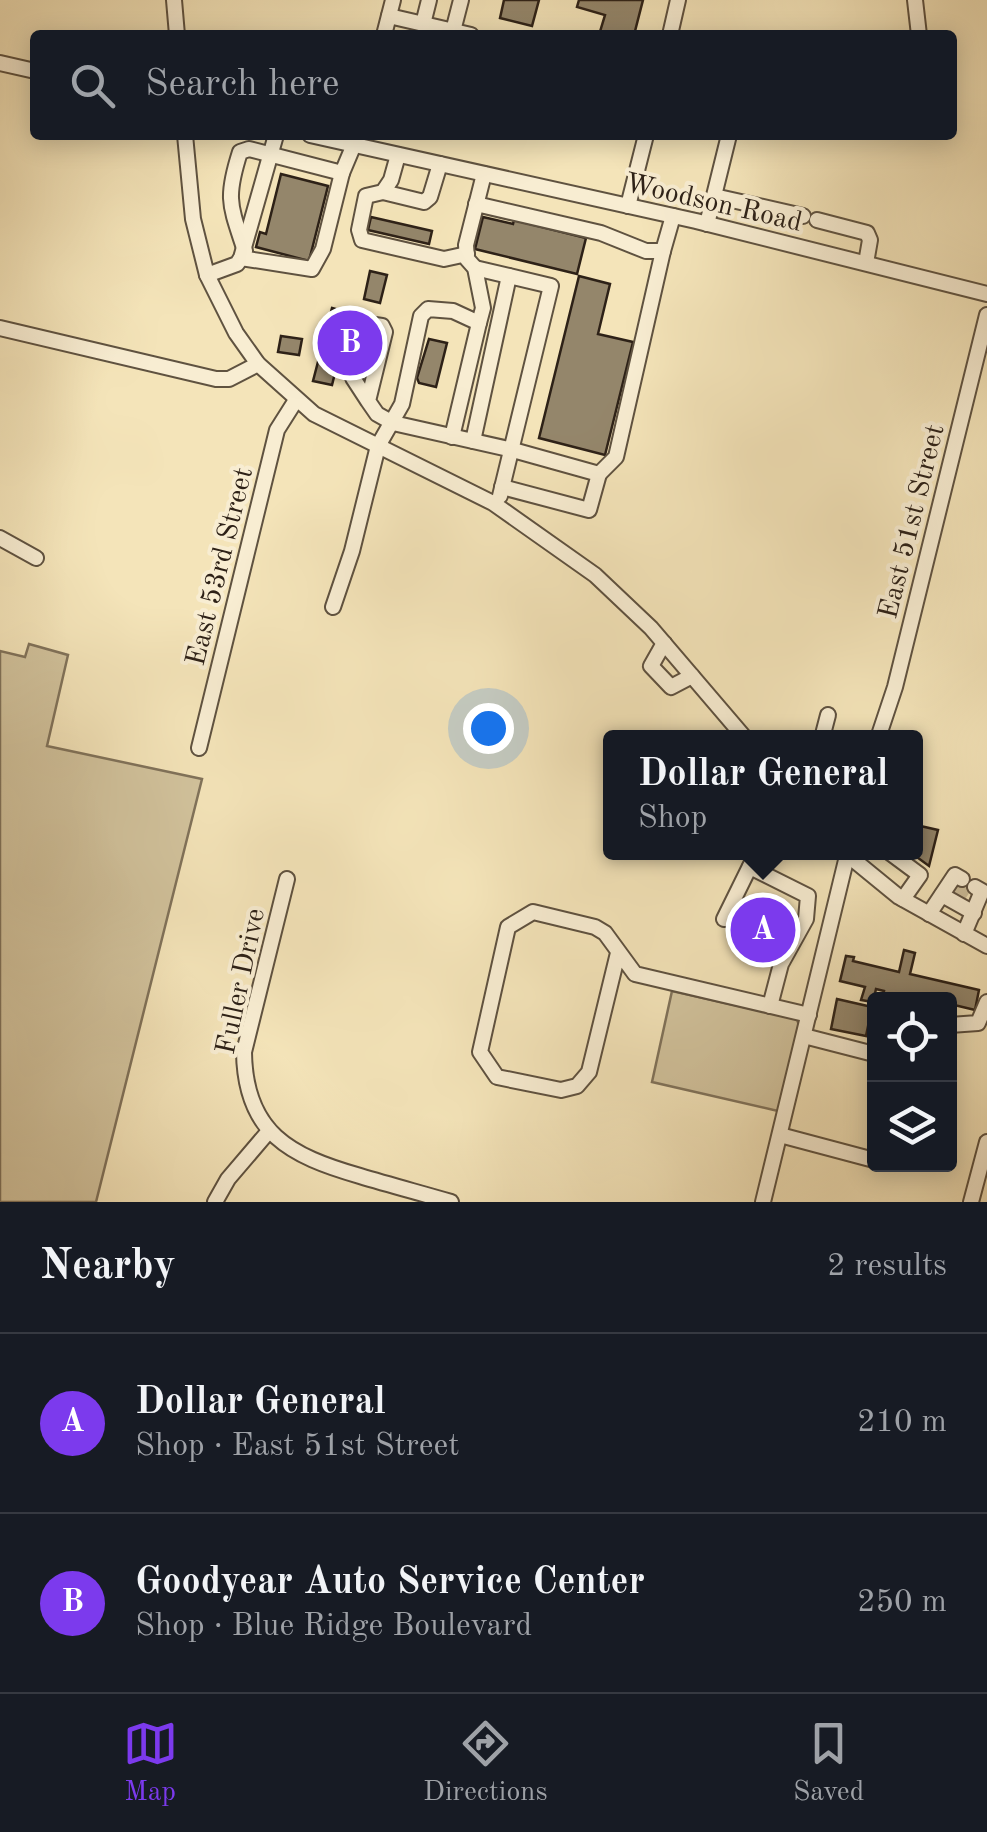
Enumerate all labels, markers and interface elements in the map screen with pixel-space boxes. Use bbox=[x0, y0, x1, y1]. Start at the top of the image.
search box bbox=[30, 30, 957, 140]
icon: search bbox=[65, 58, 120, 113]
text: Search here bbox=[145, 66, 340, 104]
street label: Woodson Road bbox=[622, 170, 805, 238]
pin: B bbox=[318, 306, 382, 380]
street label: East 51st Street bbox=[875, 422, 951, 622]
street label: East 53rd Street bbox=[183, 465, 259, 669]
your location bbox=[463, 703, 514, 754]
popup bbox=[603, 730, 923, 860]
text: Dollar General bbox=[638, 756, 888, 794]
text: Shop bbox=[638, 803, 707, 835]
pin: A bbox=[730, 892, 796, 968]
street label: Fuller Drive bbox=[213, 906, 271, 1057]
map controls bbox=[867, 992, 957, 1172]
button: locate bbox=[867, 992, 957, 1082]
button: layers bbox=[867, 1082, 957, 1172]
text: Nearby bbox=[40, 1246, 176, 1288]
text: 2 results bbox=[827, 1251, 947, 1283]
text: Dollar General bbox=[135, 1384, 386, 1422]
text: A bbox=[60, 1407, 85, 1439]
text: 210 m bbox=[857, 1407, 947, 1439]
text: Shop · East 51st Street bbox=[135, 1431, 459, 1463]
text: Goodyear Auto Service Center bbox=[135, 1564, 645, 1602]
text: B bbox=[61, 1587, 84, 1619]
text: 250 m bbox=[857, 1587, 947, 1619]
text: Shop · Blue Ridge Boulevard bbox=[135, 1611, 532, 1643]
tab: Map bbox=[123, 1716, 178, 1811]
tab: Directions bbox=[423, 1716, 548, 1811]
tab: Saved bbox=[793, 1716, 864, 1811]

